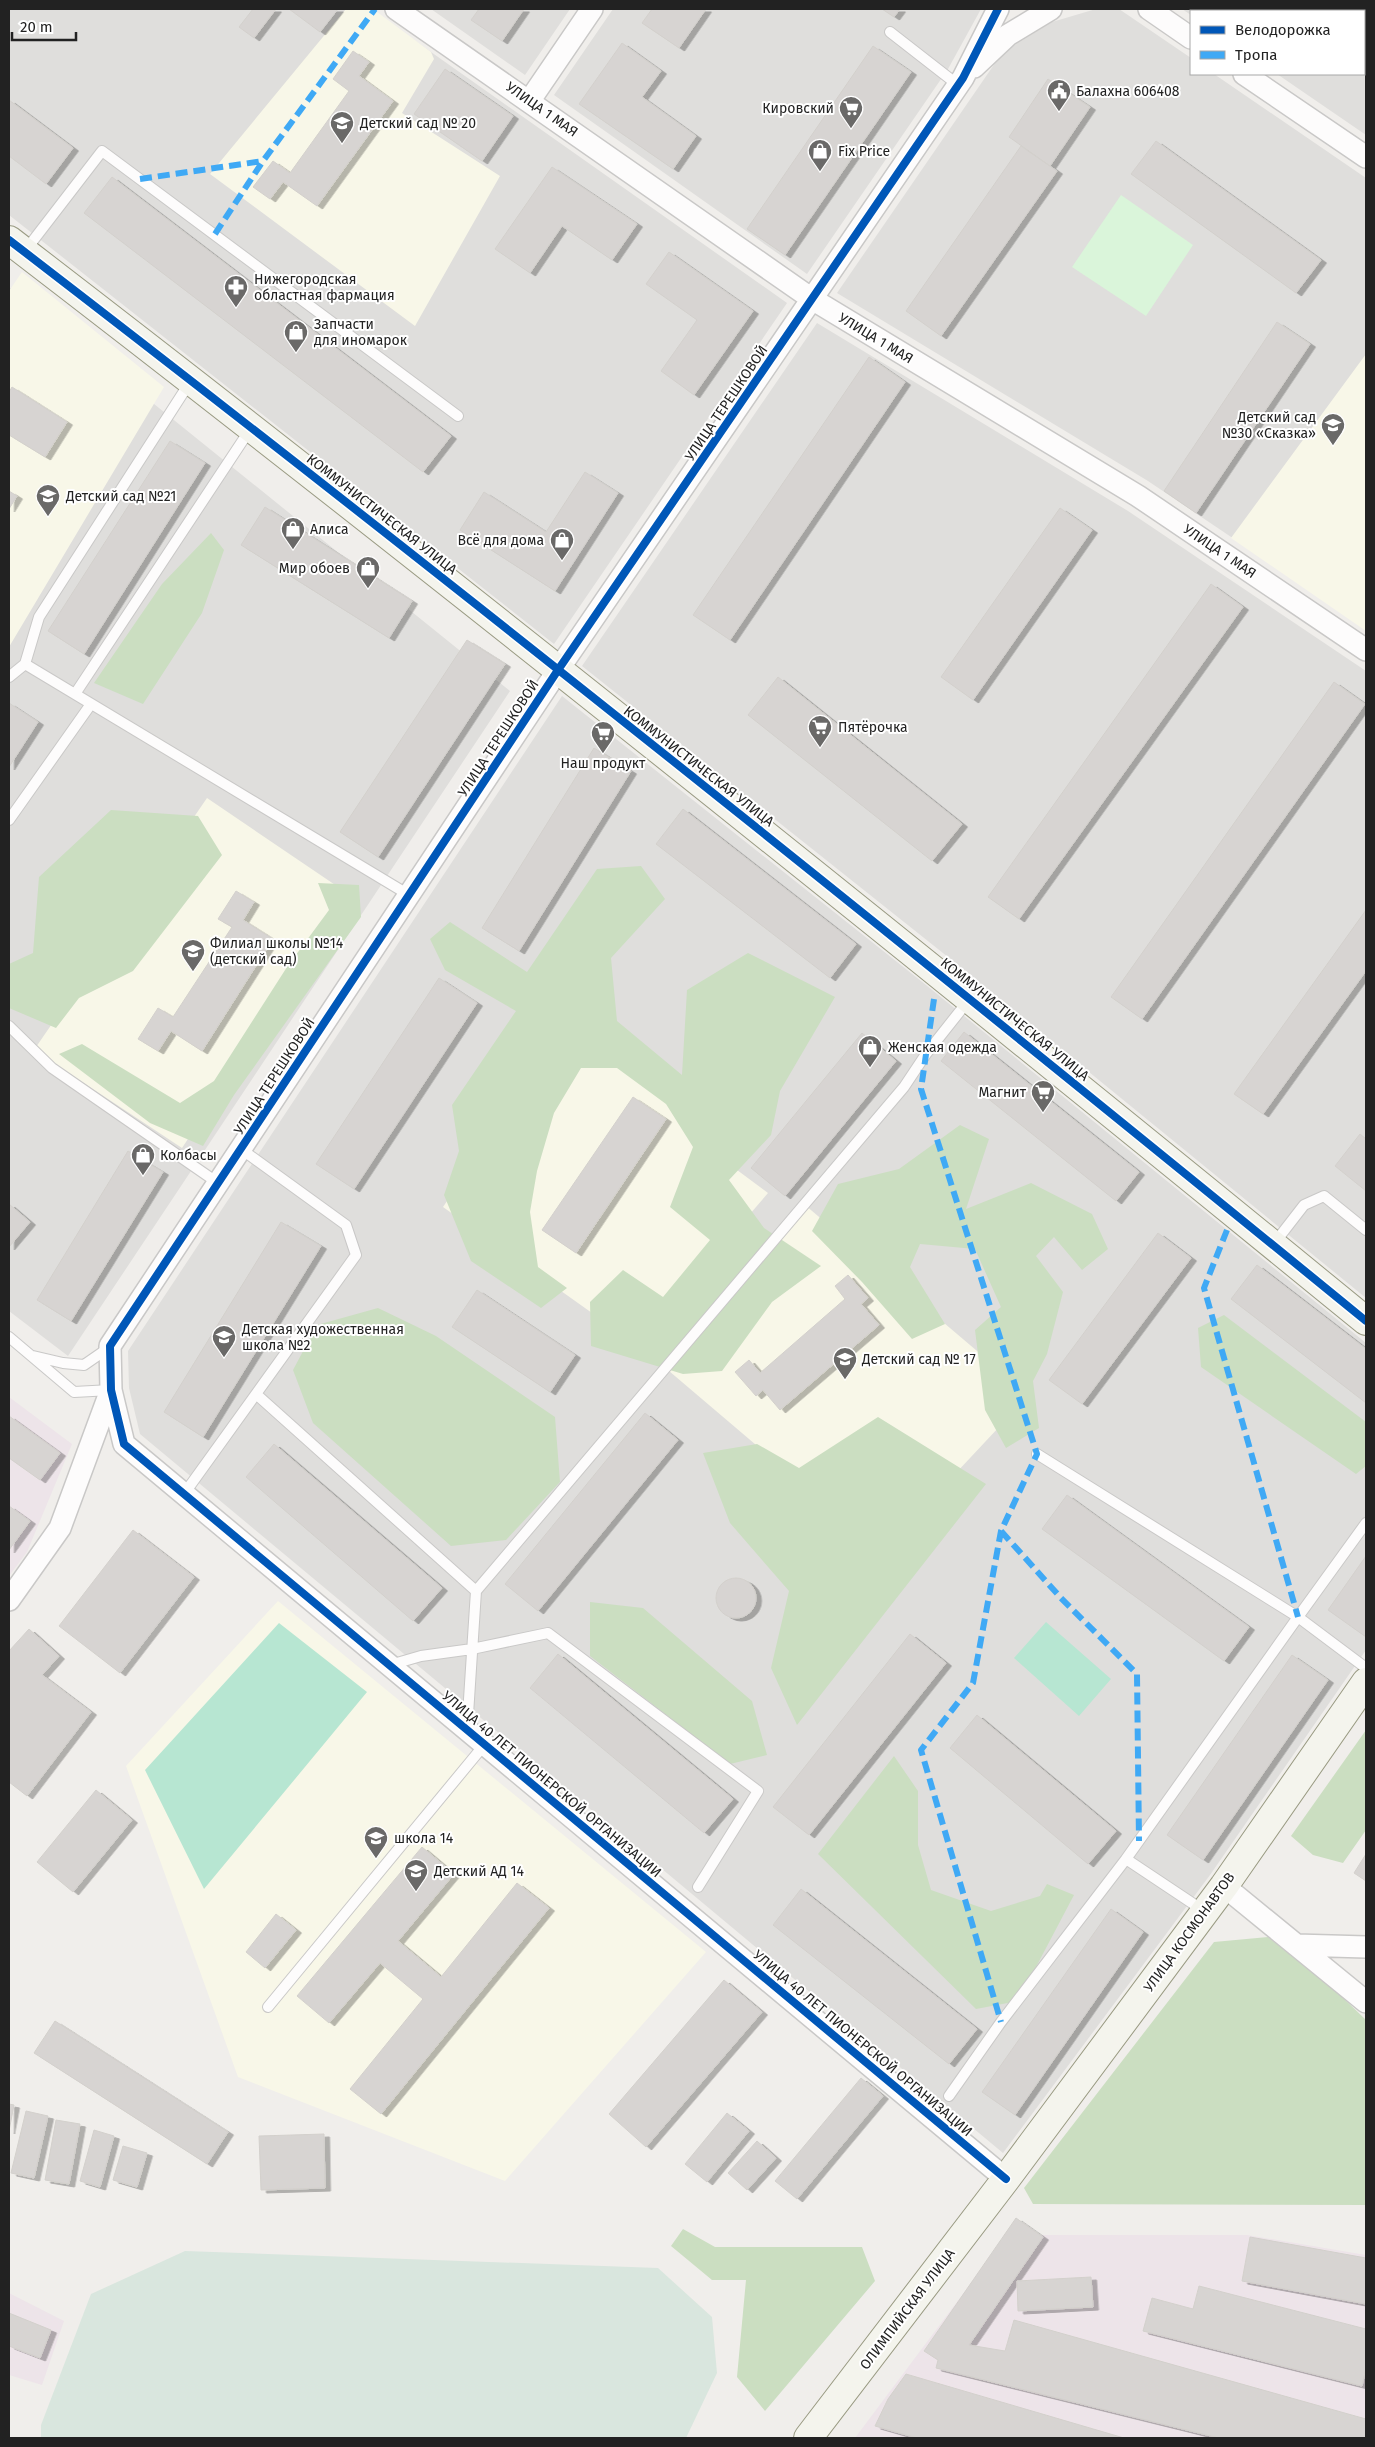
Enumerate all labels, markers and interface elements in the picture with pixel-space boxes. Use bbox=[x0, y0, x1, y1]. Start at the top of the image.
scale bar bbox=[12, 10, 76, 42]
legend bbox=[1190, 10, 1365, 75]
text: 20 m bbox=[20, 18, 53, 36]
text: Велодорожка bbox=[1235, 21, 1331, 39]
text: Тропа bbox=[1235, 46, 1277, 64]
street label: УЛИЦА 1 МАЯ bbox=[502, 78, 581, 141]
public building icon: Балахна 606408 bbox=[1046, 78, 1072, 112]
place label: Балахна 606408 bbox=[1076, 83, 1180, 100]
supermarket icon: Кировский bbox=[838, 95, 864, 129]
place label: Кировский bbox=[762, 100, 834, 117]
school or university icon: Детский сад № 20 bbox=[329, 110, 355, 144]
place label: Детский сад № 20 bbox=[359, 115, 476, 132]
shop icon: Fix Price bbox=[807, 138, 833, 172]
place label: Fix Price bbox=[838, 143, 890, 160]
place label: Нижегородская областная фармация bbox=[254, 271, 395, 304]
pharmacy icon: Нижегородская областная фармация bbox=[223, 274, 249, 308]
street label: УЛИЦА 1 МАЯ bbox=[835, 309, 916, 367]
place label: Запчасти для иномарок bbox=[314, 316, 408, 349]
shop icon: Запчасти для иномарок bbox=[283, 319, 309, 353]
street label: УЛИЦА ТЕРЕШКОВОЙ bbox=[681, 342, 771, 464]
place label: Детский сад №30 «Сказка» bbox=[1222, 409, 1316, 442]
school or university icon: Детский сад №30 «Сказка» bbox=[1320, 412, 1346, 446]
street label: КОММУНИСТИЧЕСКАЯ УЛИЦА bbox=[303, 450, 460, 578]
school or university icon: Детский сад №21 bbox=[35, 483, 61, 517]
place label: Детский сад №21 bbox=[65, 488, 176, 505]
shop icon: Алиса bbox=[280, 516, 306, 550]
place label: Алиса bbox=[310, 521, 349, 538]
street label: УЛИЦА 1 МАЯ bbox=[1180, 521, 1259, 582]
shop icon: Всё для дома bbox=[549, 527, 575, 561]
place label: Всё для дома bbox=[457, 532, 544, 549]
shop icon: Мир обоев bbox=[355, 555, 381, 589]
place label: Мир обоев bbox=[279, 560, 350, 577]
street label: УЛИЦА ТЕРЕШКОВОЙ bbox=[454, 677, 543, 800]
street label: КОММУНИСТИЧЕСКАЯ УЛИЦА bbox=[620, 702, 777, 830]
supermarket icon: Пятёрочка bbox=[807, 714, 833, 748]
place label: Пятёрочка bbox=[838, 719, 908, 736]
supermarket icon: Наш продукт bbox=[590, 720, 616, 754]
place label: Наш продукт bbox=[561, 755, 646, 772]
place label: Филиал школы №14 (детский сад) bbox=[210, 935, 344, 968]
school or university icon: Филиал школы №14 (детский сад) bbox=[180, 938, 206, 972]
street label: КОММУНИСТИЧЕСКАЯ УЛИЦА bbox=[937, 954, 1092, 1085]
street label: УЛИЦА ТЕРЕШКОВОЙ bbox=[230, 1015, 319, 1138]
shop icon: Женская одежда bbox=[857, 1034, 883, 1068]
place label: Женская одежда bbox=[888, 1039, 997, 1056]
supermarket icon: Магнит bbox=[1030, 1079, 1056, 1113]
place label: Магнит bbox=[978, 1084, 1027, 1101]
shop icon: Колбасы bbox=[130, 1142, 156, 1176]
place label: Колбасы bbox=[160, 1147, 217, 1164]
place label: Детская художественная школа №2 bbox=[241, 1321, 404, 1354]
school or university icon: Детская художественная школа №2 bbox=[211, 1324, 237, 1358]
school or university icon: Детский сад № 17 bbox=[832, 1346, 858, 1380]
place label: Детский сад № 17 bbox=[861, 1351, 976, 1368]
street label: УЛИЦА 40 ЛЕТ ПИОНЕРСКОЙ ОРГАНИЗАЦИИ bbox=[439, 1688, 665, 1881]
school or university icon: школа 14 bbox=[363, 1825, 389, 1859]
place label: школа 14 bbox=[394, 1830, 454, 1847]
school or university icon: Детский АД 14 bbox=[403, 1858, 429, 1892]
place label: Детский АД 14 bbox=[433, 1863, 525, 1880]
street label: УЛИЦА КОСМОНАВТОВ bbox=[1140, 1869, 1239, 1995]
street label: УЛИЦА 40 ЛЕТ ПИОНЕРСКОЙ ОРГАНИЗАЦИИ bbox=[750, 1947, 976, 2140]
street label: ОЛИМПИЙСКАЯ УЛИЦА bbox=[856, 2245, 959, 2373]

